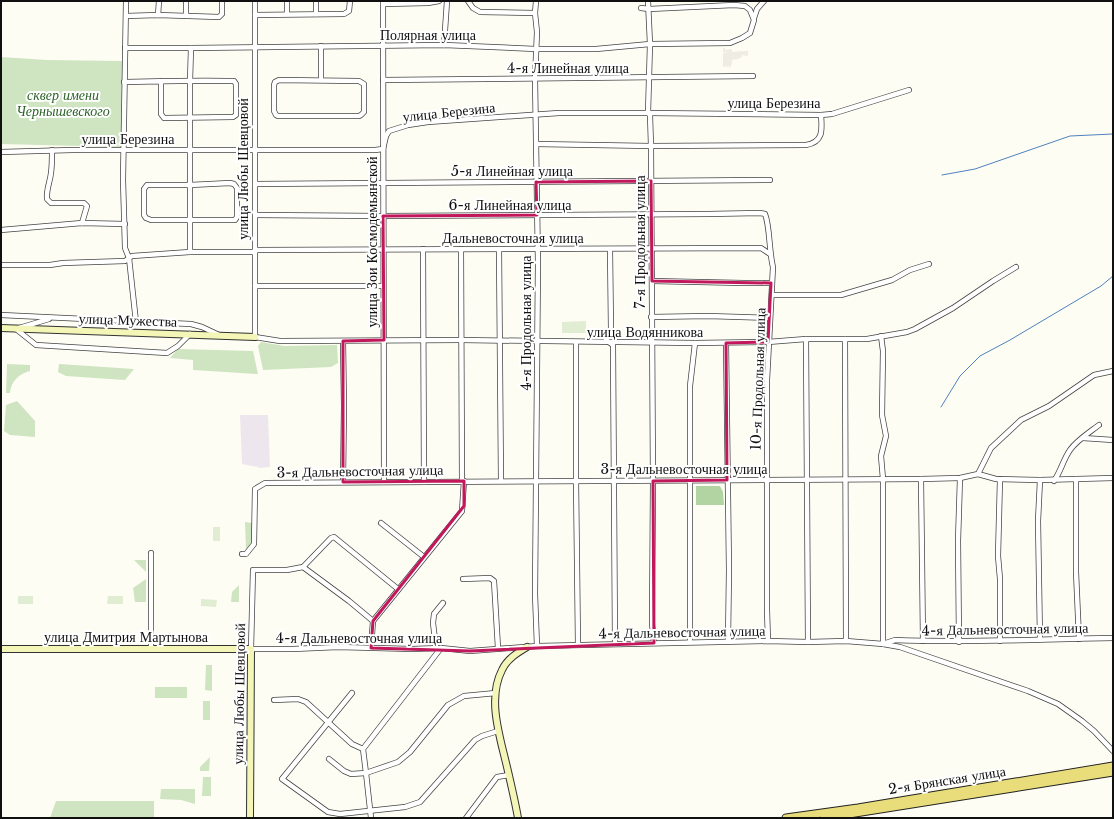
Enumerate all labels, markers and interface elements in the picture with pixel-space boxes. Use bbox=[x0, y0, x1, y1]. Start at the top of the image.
street label: Полярная улица bbox=[380, 26, 477, 44]
street label: 4-я Линейная улица bbox=[507, 59, 630, 77]
park label: сквер имени Чернышевского bbox=[16, 86, 110, 120]
street label: улица Березина bbox=[728, 94, 821, 112]
street label: улица Любы Шевцовой bbox=[234, 98, 252, 240]
street label: улица Березина bbox=[402, 98, 497, 126]
street label: улица Березина bbox=[82, 130, 175, 148]
street label: улица Зои Космодемьянской bbox=[363, 156, 381, 328]
street label: 5-я Линейная улица bbox=[451, 162, 574, 180]
street label: 7-я Продольная улица bbox=[631, 174, 649, 309]
street label: 6-я Линейная улица bbox=[449, 196, 572, 214]
street label: Дальневосточная улица bbox=[442, 229, 584, 247]
street label: 4-я Продольная улица bbox=[517, 255, 535, 390]
street label: 10-я Продольная улица bbox=[747, 306, 770, 451]
street label: улица Мужества bbox=[78, 309, 178, 331]
street label: улица Водянникова bbox=[587, 323, 704, 341]
street label: 3-я Дальневосточная улица bbox=[601, 460, 768, 478]
street label: 3-я Дальневосточная улица bbox=[276, 461, 444, 481]
street label: 4-я Дальневосточная улица bbox=[922, 619, 1089, 639]
street label: 4-я Дальневосточная улица bbox=[599, 622, 766, 642]
street label: улица Любы Шевцовой bbox=[229, 623, 249, 765]
street label: улица Дмитрия Мартынова bbox=[44, 628, 209, 646]
street label: 4-я Дальневосточная улица bbox=[276, 629, 443, 647]
street label: 2-я Брянская улица bbox=[887, 762, 1008, 798]

